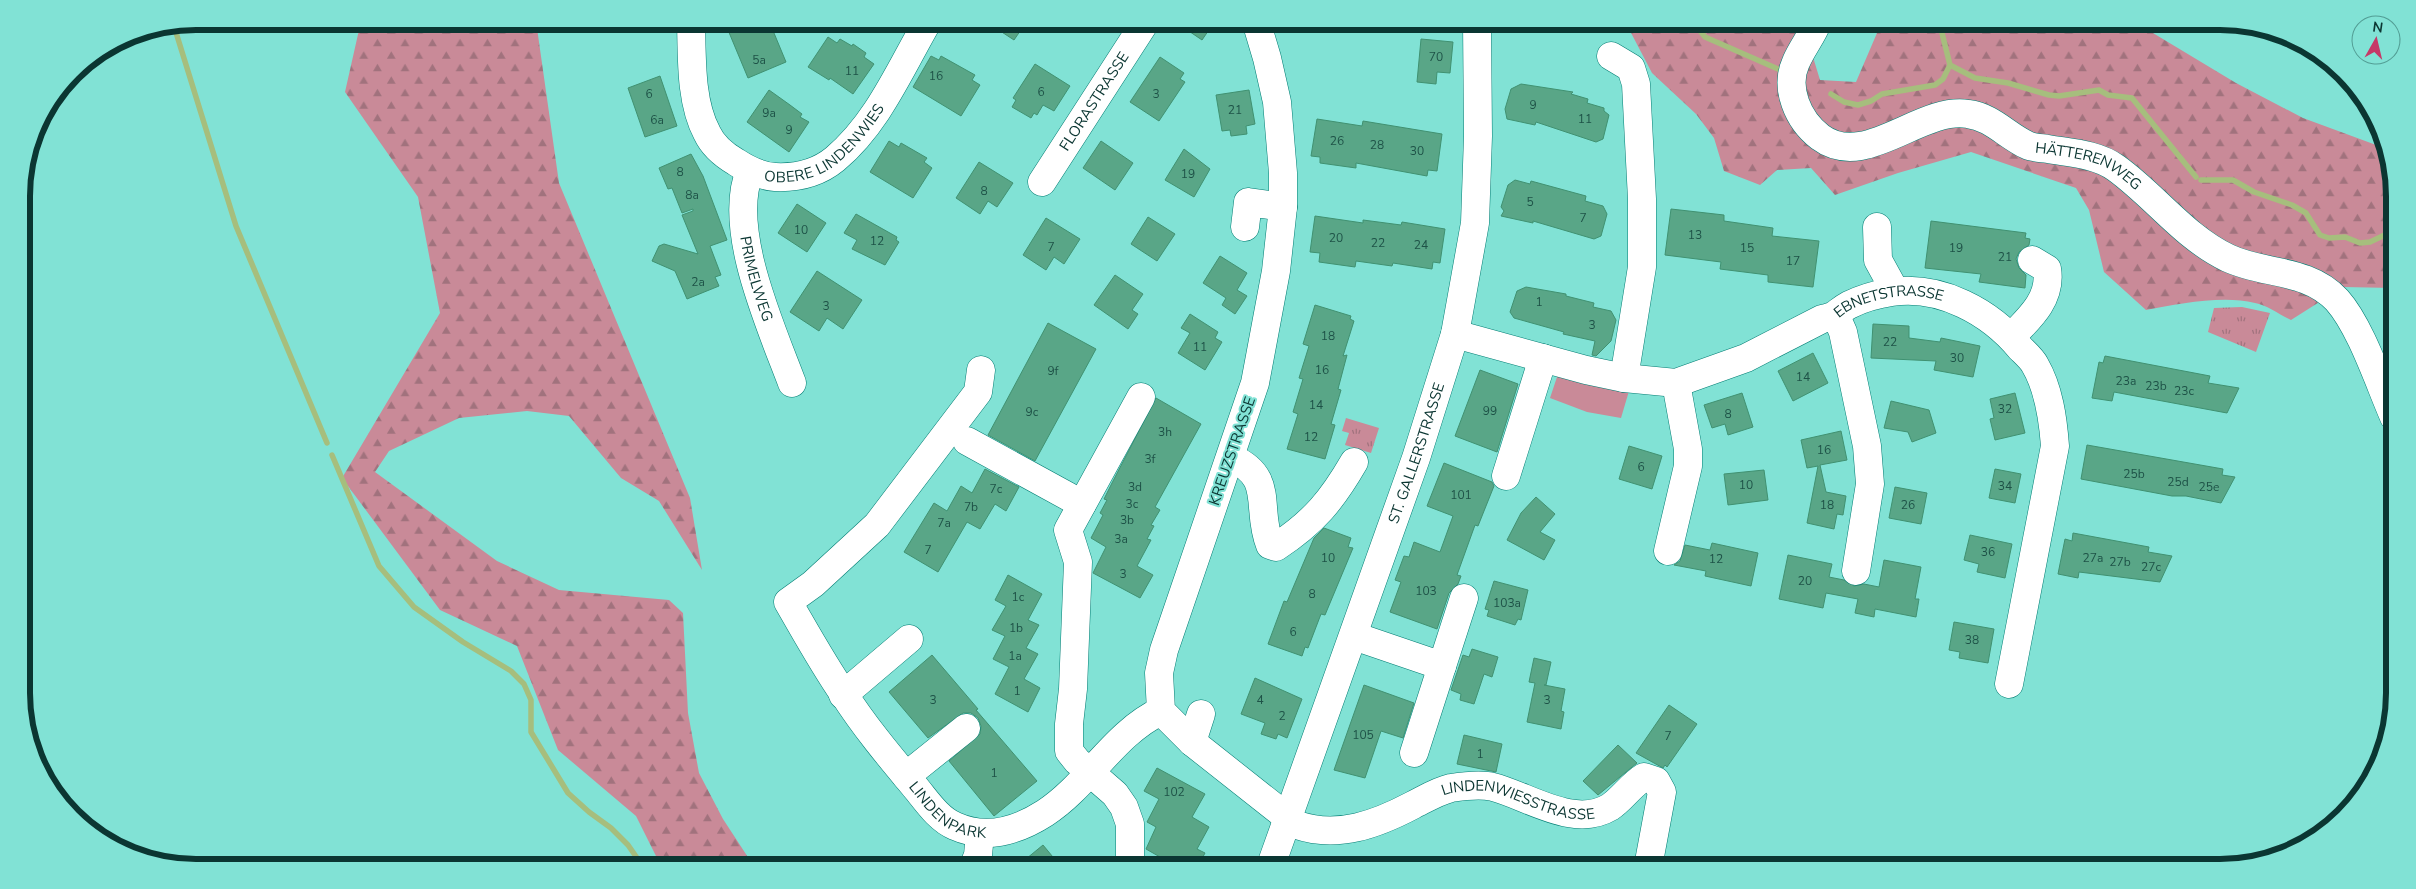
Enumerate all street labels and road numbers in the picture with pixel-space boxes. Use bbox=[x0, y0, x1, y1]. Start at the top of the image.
street label: FLORASTRASSE bbox=[1055, 48, 1133, 155]
street label: OBERE LINDENWIES bbox=[763, 100, 889, 187]
street label: HÄTTERENWEG bbox=[2034, 138, 2146, 194]
street label: PRIMELWEG bbox=[735, 235, 778, 324]
street label: EBNETSTRASSE bbox=[1830, 281, 1946, 322]
street label: ST. GALLERSTRASSE bbox=[1383, 380, 1449, 526]
street label: KREUZSTRASSE bbox=[1204, 394, 1260, 508]
street label: LINDENWIESSTRASSE bbox=[1439, 775, 1596, 824]
street label: LINDENPARK bbox=[905, 777, 987, 843]

